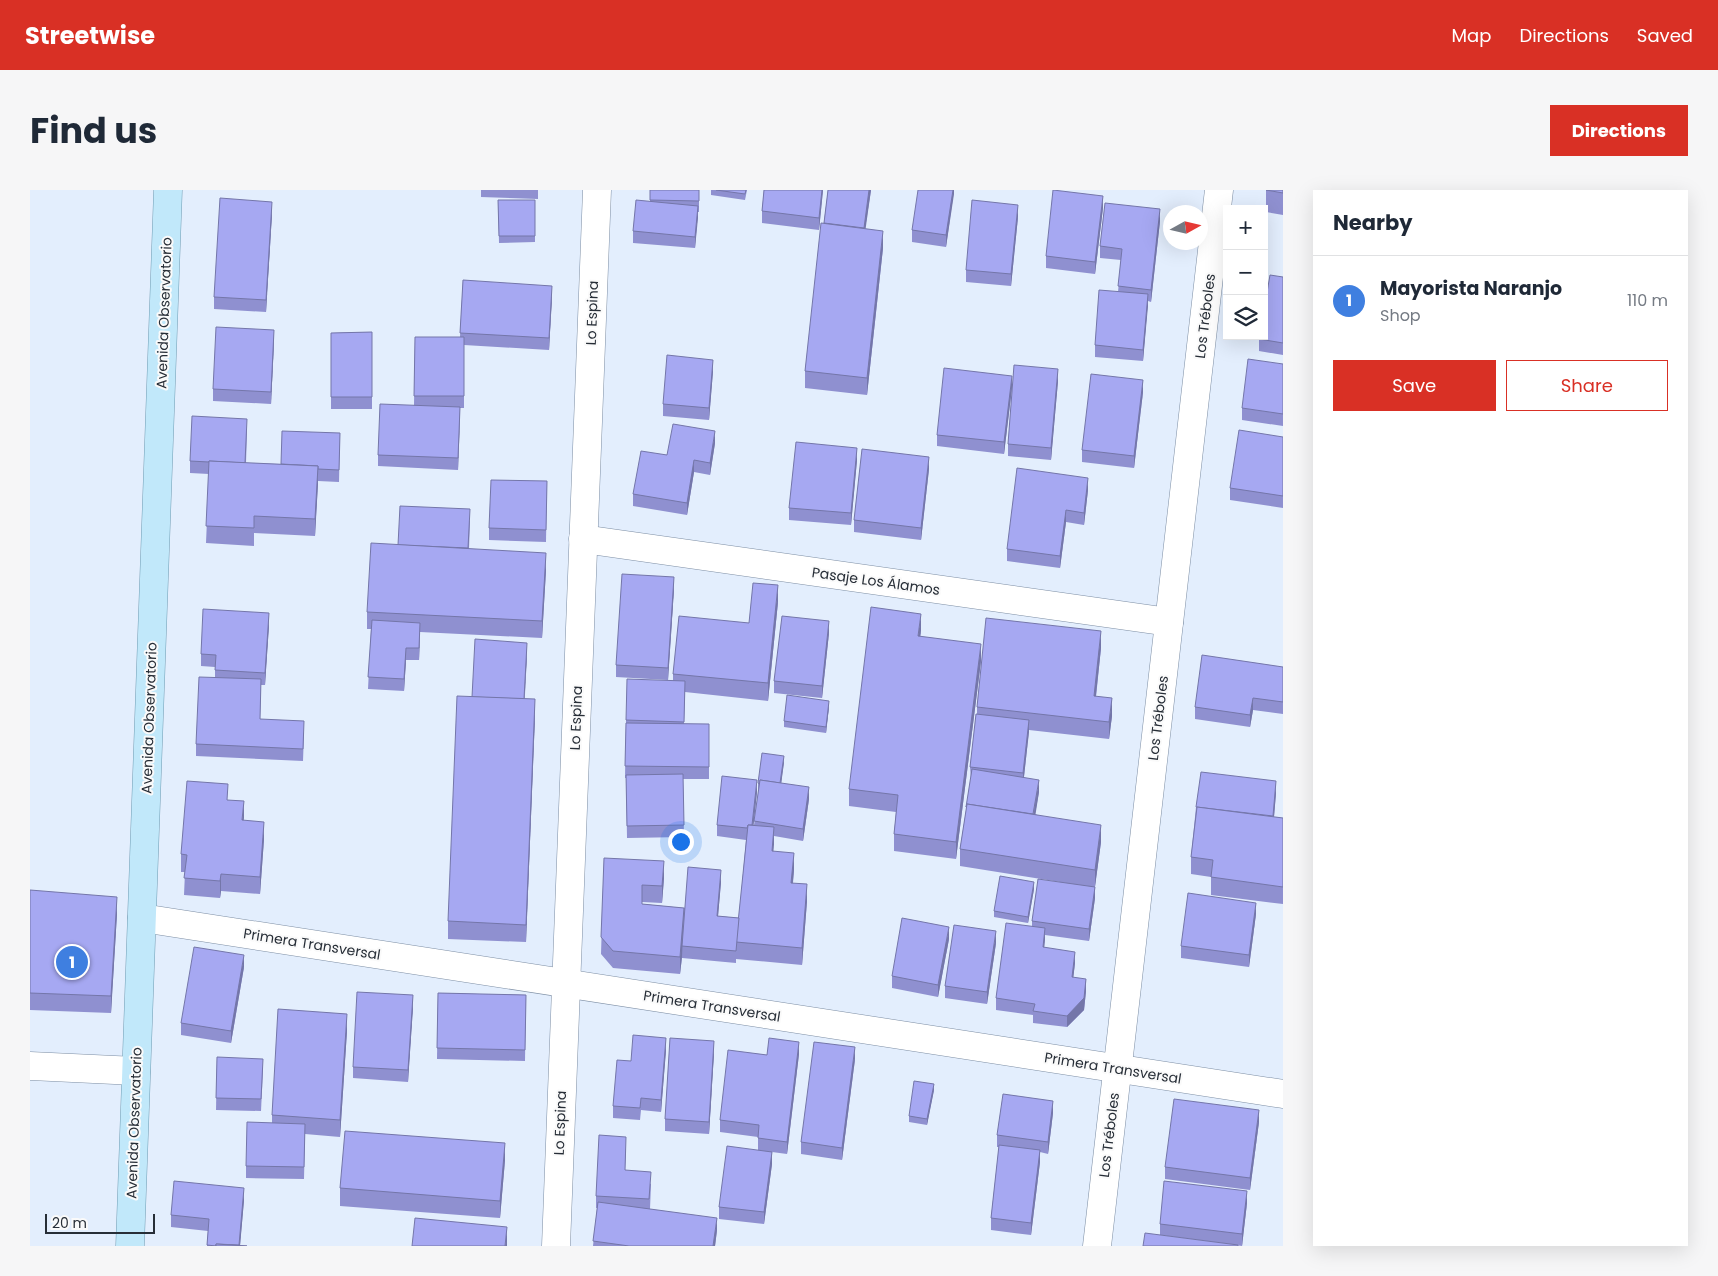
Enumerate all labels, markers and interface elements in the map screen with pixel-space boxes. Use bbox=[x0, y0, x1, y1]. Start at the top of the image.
text: Streetwise bbox=[25, 19, 155, 52]
text: Map bbox=[1452, 23, 1491, 48]
text: Directions bbox=[1519, 23, 1609, 48]
text: Saved bbox=[1637, 23, 1693, 48]
button: Directions bbox=[1550, 105, 1688, 156]
text: Find us bbox=[30, 106, 157, 155]
north arrow bbox=[1163, 205, 1208, 250]
map controls bbox=[1223, 205, 1268, 340]
button: + bbox=[1223, 205, 1268, 250]
text: Nearby bbox=[1333, 208, 1413, 237]
street label: Avenida Observatorio bbox=[151, 237, 177, 389]
button: − bbox=[1223, 250, 1268, 295]
street label: Los Tréboles bbox=[1190, 272, 1220, 360]
text: Mayorista Naranjo bbox=[1380, 275, 1562, 302]
street label: Lo Espina bbox=[581, 280, 603, 346]
text: 1 bbox=[1346, 289, 1352, 312]
text: 110 m bbox=[1627, 289, 1668, 312]
button: layers bbox=[1223, 295, 1268, 340]
text: Shop bbox=[1380, 304, 1421, 327]
button: Save bbox=[1333, 360, 1496, 411]
button: Share bbox=[1506, 360, 1668, 411]
street label: Pasaje Los Álamos bbox=[811, 562, 941, 600]
street label: Avenida Observatorio bbox=[136, 642, 162, 794]
street label: Los Tréboles bbox=[1143, 674, 1173, 762]
street label: Lo Espina bbox=[565, 685, 587, 751]
your location bbox=[668, 829, 694, 855]
street label: Primera Transversal bbox=[242, 923, 382, 965]
pin: 1 bbox=[56, 943, 88, 981]
street label: Primera Transversal bbox=[642, 985, 782, 1027]
street label: Avenida Observatorio bbox=[121, 1047, 147, 1199]
street label: Primera Transversal bbox=[1043, 1047, 1183, 1089]
street label: Lo Espina bbox=[549, 1090, 571, 1156]
street label: Los Tréboles bbox=[1094, 1091, 1124, 1179]
scale bar bbox=[45, 1211, 155, 1234]
text: 20 m bbox=[52, 1213, 87, 1233]

